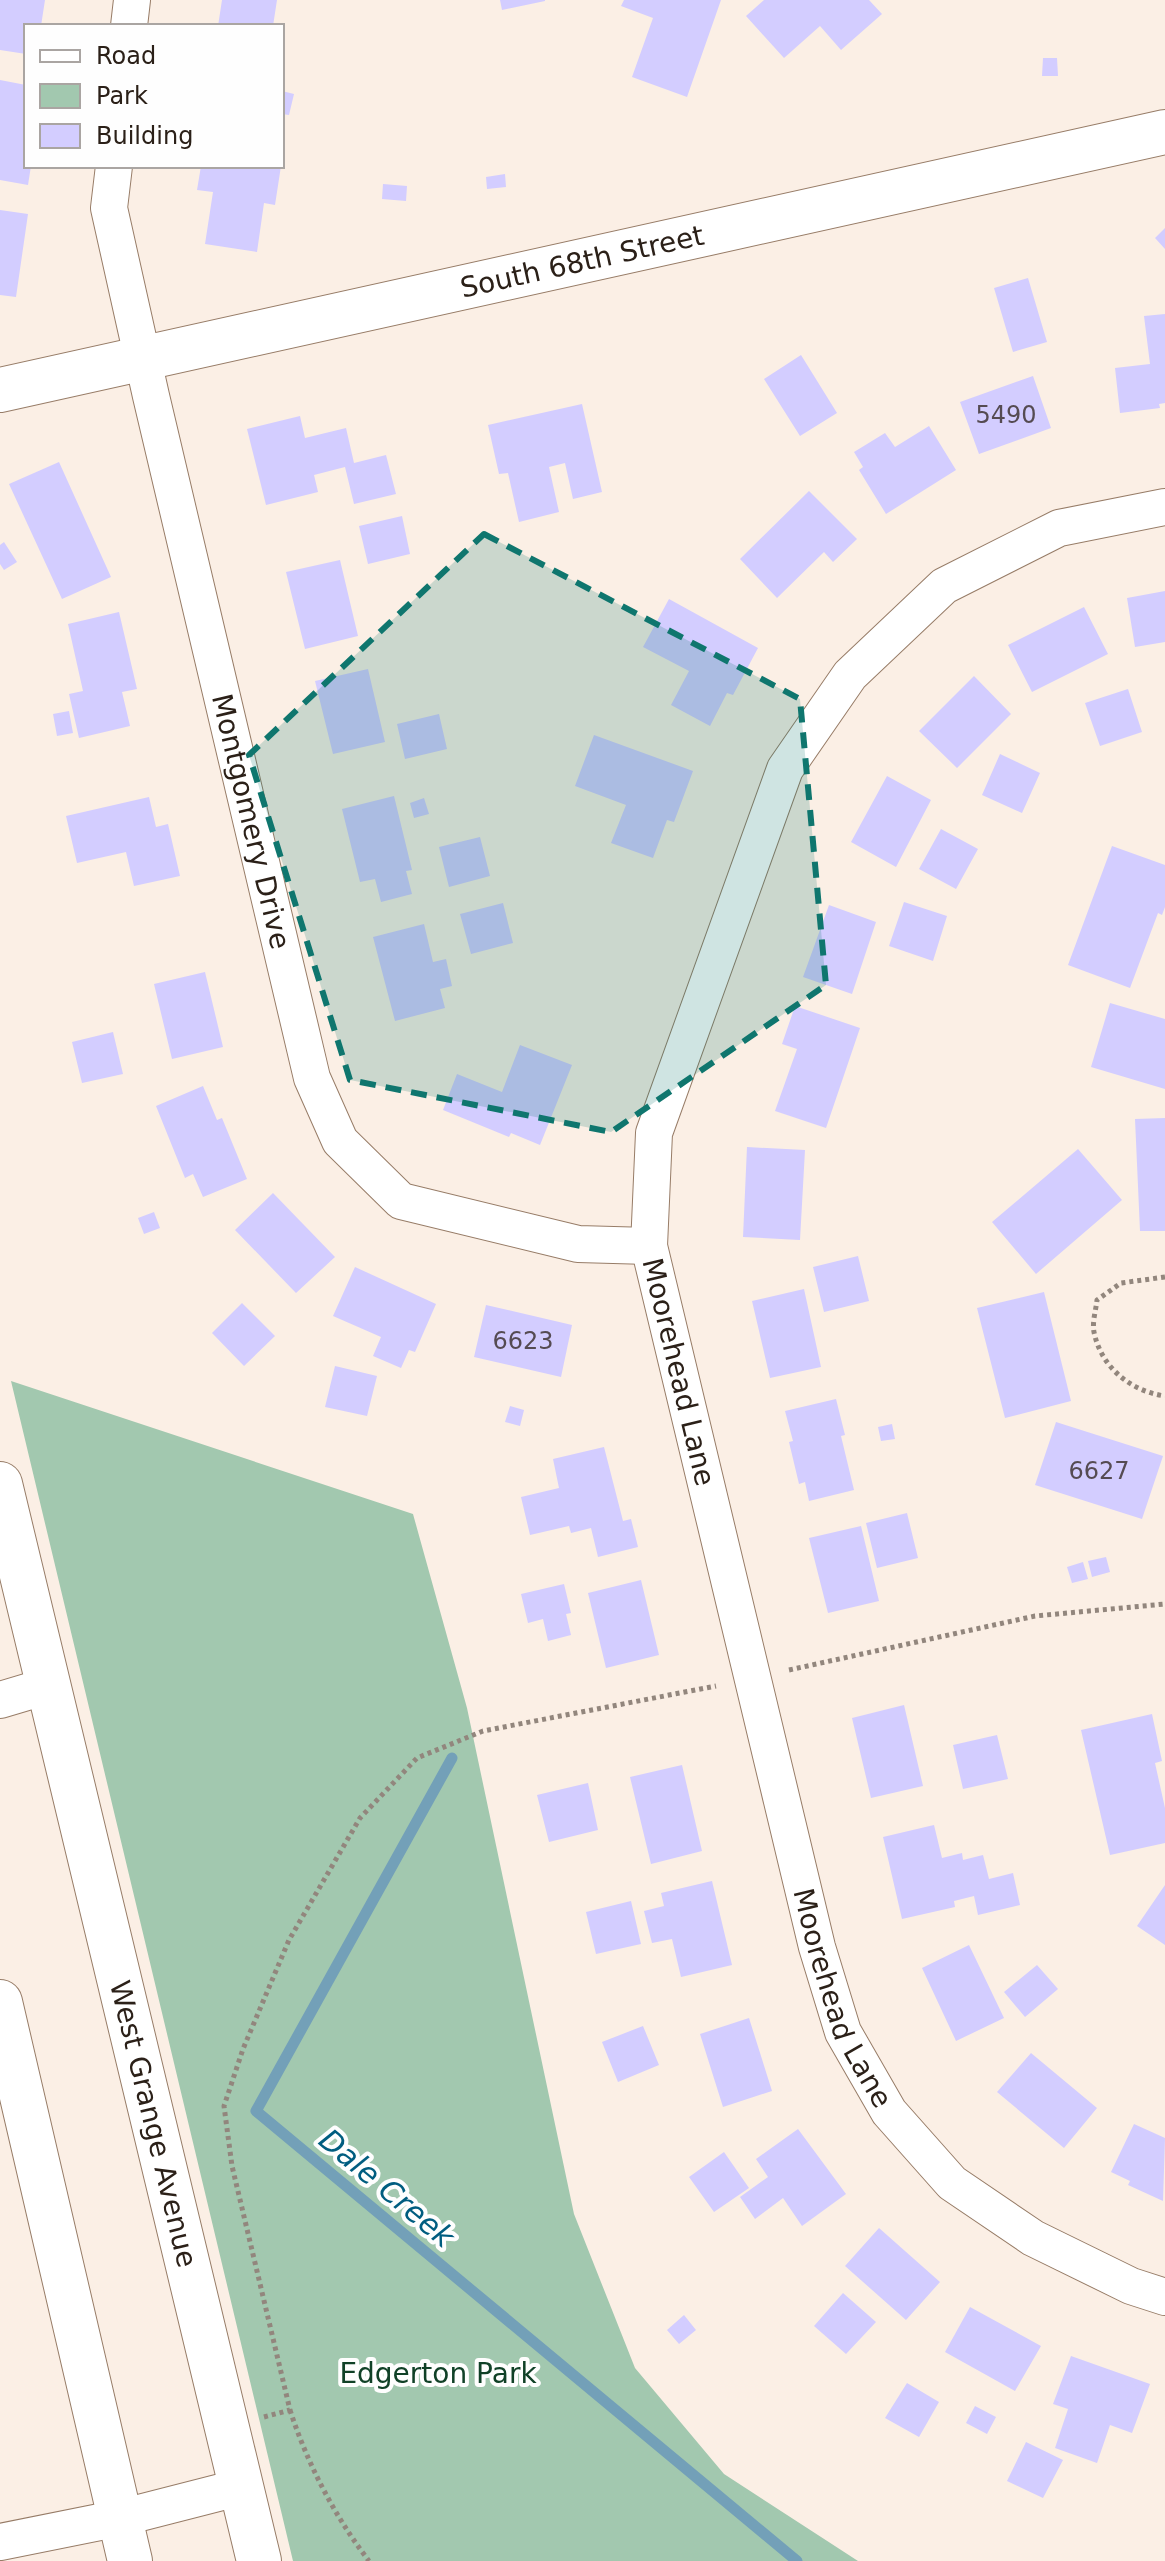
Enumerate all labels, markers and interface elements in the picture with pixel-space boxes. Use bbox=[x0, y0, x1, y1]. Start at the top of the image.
legend bbox=[24, 24, 284, 168]
text: Road bbox=[96, 42, 156, 70]
text: Park bbox=[96, 82, 148, 110]
text: Building bbox=[96, 122, 193, 150]
street label: South 68th Street bbox=[457, 218, 707, 304]
house number: 5490 bbox=[975, 401, 1037, 429]
street label: Montgomery Drive bbox=[205, 691, 297, 952]
street label: Moorehead Lane bbox=[636, 1255, 722, 1489]
house number: 6623 bbox=[492, 1327, 554, 1355]
house number: 6627 bbox=[1068, 1457, 1130, 1485]
street label: Moorehead Lane bbox=[787, 1885, 899, 2113]
street label: West Grange Avenue bbox=[103, 1977, 204, 2270]
water label: Dale Creek bbox=[312, 2121, 463, 2256]
park label: Edgerton Park bbox=[339, 2357, 537, 2390]

